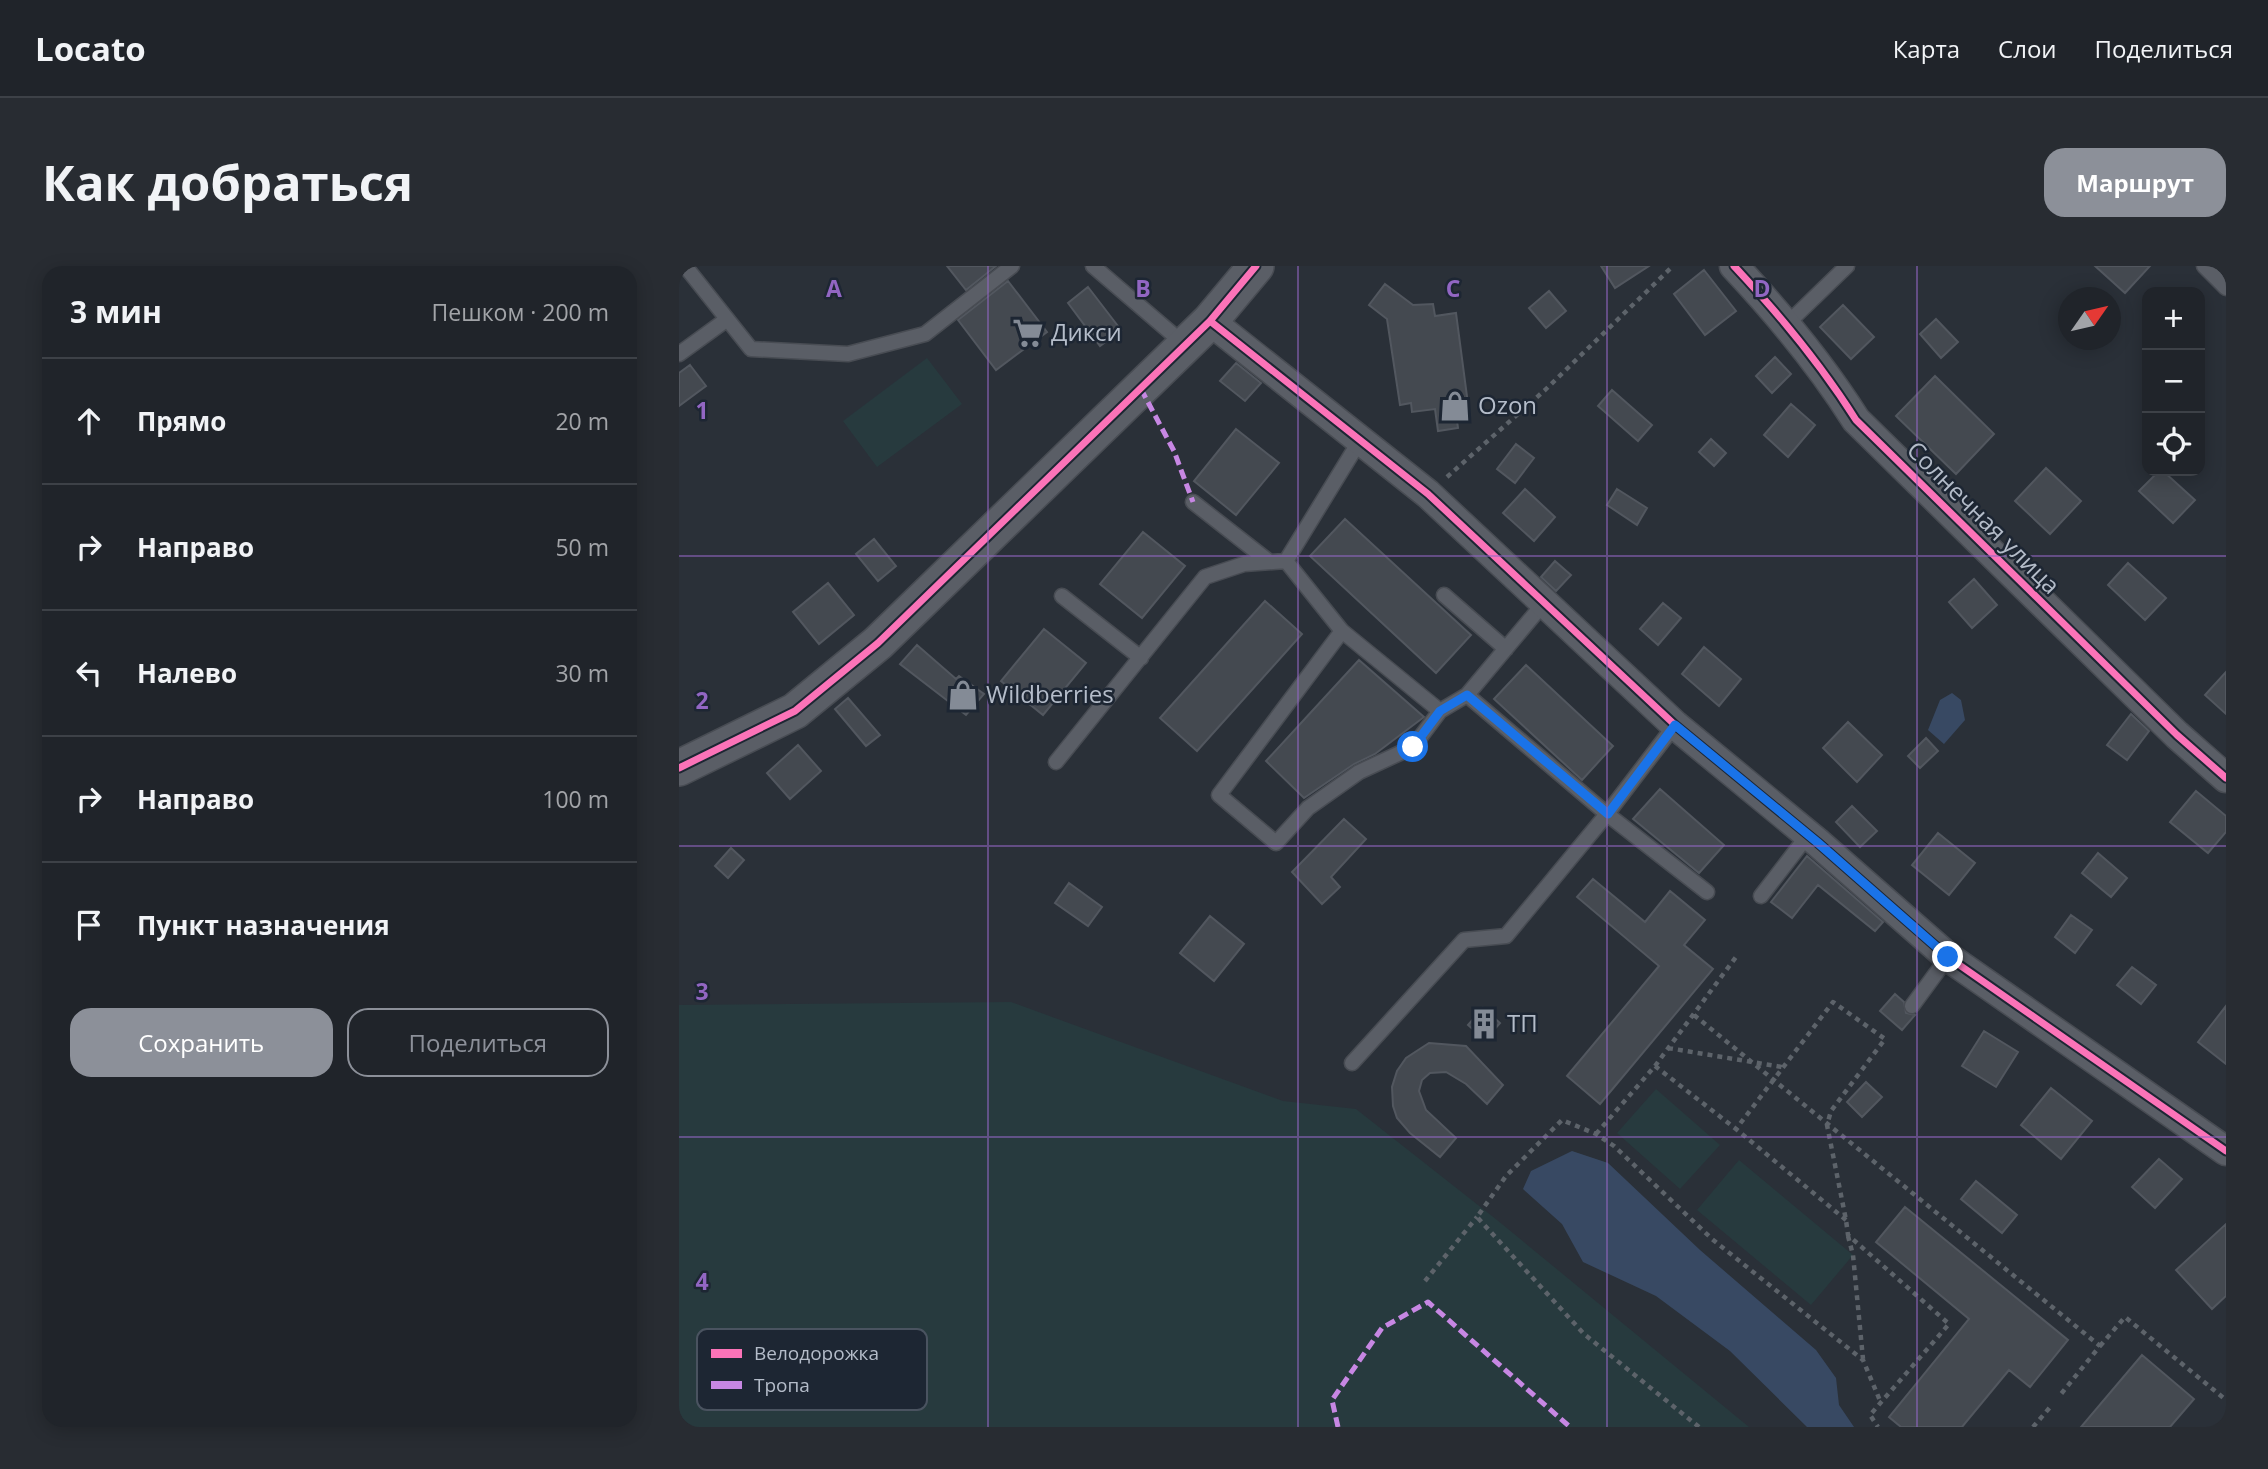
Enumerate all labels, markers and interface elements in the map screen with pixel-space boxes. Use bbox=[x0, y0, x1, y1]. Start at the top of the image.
text: Locato bbox=[35, 26, 146, 71]
text: Карта bbox=[1893, 32, 1960, 65]
text: Слои bbox=[1998, 32, 2057, 65]
text: Поделиться bbox=[2095, 32, 2233, 65]
button: Маршрут bbox=[2044, 148, 2226, 217]
text: Как добраться bbox=[42, 149, 413, 215]
text: A bbox=[826, 272, 842, 304]
text: B bbox=[1135, 272, 1151, 304]
text: C bbox=[1446, 272, 1460, 304]
text: D bbox=[1753, 272, 1771, 304]
north arrow bbox=[2058, 287, 2121, 350]
map controls bbox=[2142, 287, 2205, 476]
button: + bbox=[2142, 287, 2205, 350]
text: 3 мин bbox=[70, 291, 162, 332]
text: Пешком · 200 m bbox=[432, 296, 609, 328]
place label: Дикси bbox=[1051, 315, 1122, 348]
supermarket icon: Дикси bbox=[1011, 316, 1045, 350]
button: − bbox=[2142, 350, 2205, 413]
place label: Ozon bbox=[1478, 388, 1537, 421]
shop icon: Ozon bbox=[1438, 389, 1472, 423]
text: 1 bbox=[695, 394, 709, 426]
icon: ahead bbox=[70, 402, 108, 440]
text: Прямо bbox=[137, 403, 226, 439]
text: 20 m bbox=[555, 405, 609, 437]
button: locate bbox=[2142, 413, 2205, 476]
street label: Солнечная улица bbox=[1900, 433, 2068, 601]
icon: right bbox=[70, 528, 108, 566]
text: Направо bbox=[137, 529, 254, 565]
text: 50 m bbox=[555, 531, 609, 563]
icon: left bbox=[70, 654, 108, 692]
text: Налево bbox=[137, 655, 237, 691]
text: 30 m bbox=[555, 657, 609, 689]
place label: Wildberries bbox=[986, 677, 1114, 710]
shop icon: Wildberries bbox=[946, 678, 980, 712]
text: 2 bbox=[695, 684, 709, 716]
route start bbox=[1397, 731, 1428, 762]
icon: right bbox=[70, 780, 108, 818]
text: Направо bbox=[137, 781, 254, 817]
text: 100 m bbox=[542, 783, 609, 815]
icon: arrive bbox=[70, 906, 108, 944]
text: Пункт назначения bbox=[137, 907, 390, 943]
route end bbox=[1932, 941, 1963, 972]
text: 3 bbox=[695, 975, 709, 1007]
place label: ТП bbox=[1507, 1006, 1538, 1039]
building icon: ТП bbox=[1467, 1007, 1501, 1041]
button: Сохранить bbox=[70, 1008, 333, 1077]
button: Поделиться bbox=[347, 1008, 609, 1077]
text: 4 bbox=[695, 1265, 709, 1297]
legend bbox=[697, 1329, 927, 1410]
text: Велодорожка bbox=[754, 1340, 879, 1366]
text: Тропа bbox=[754, 1372, 810, 1398]

